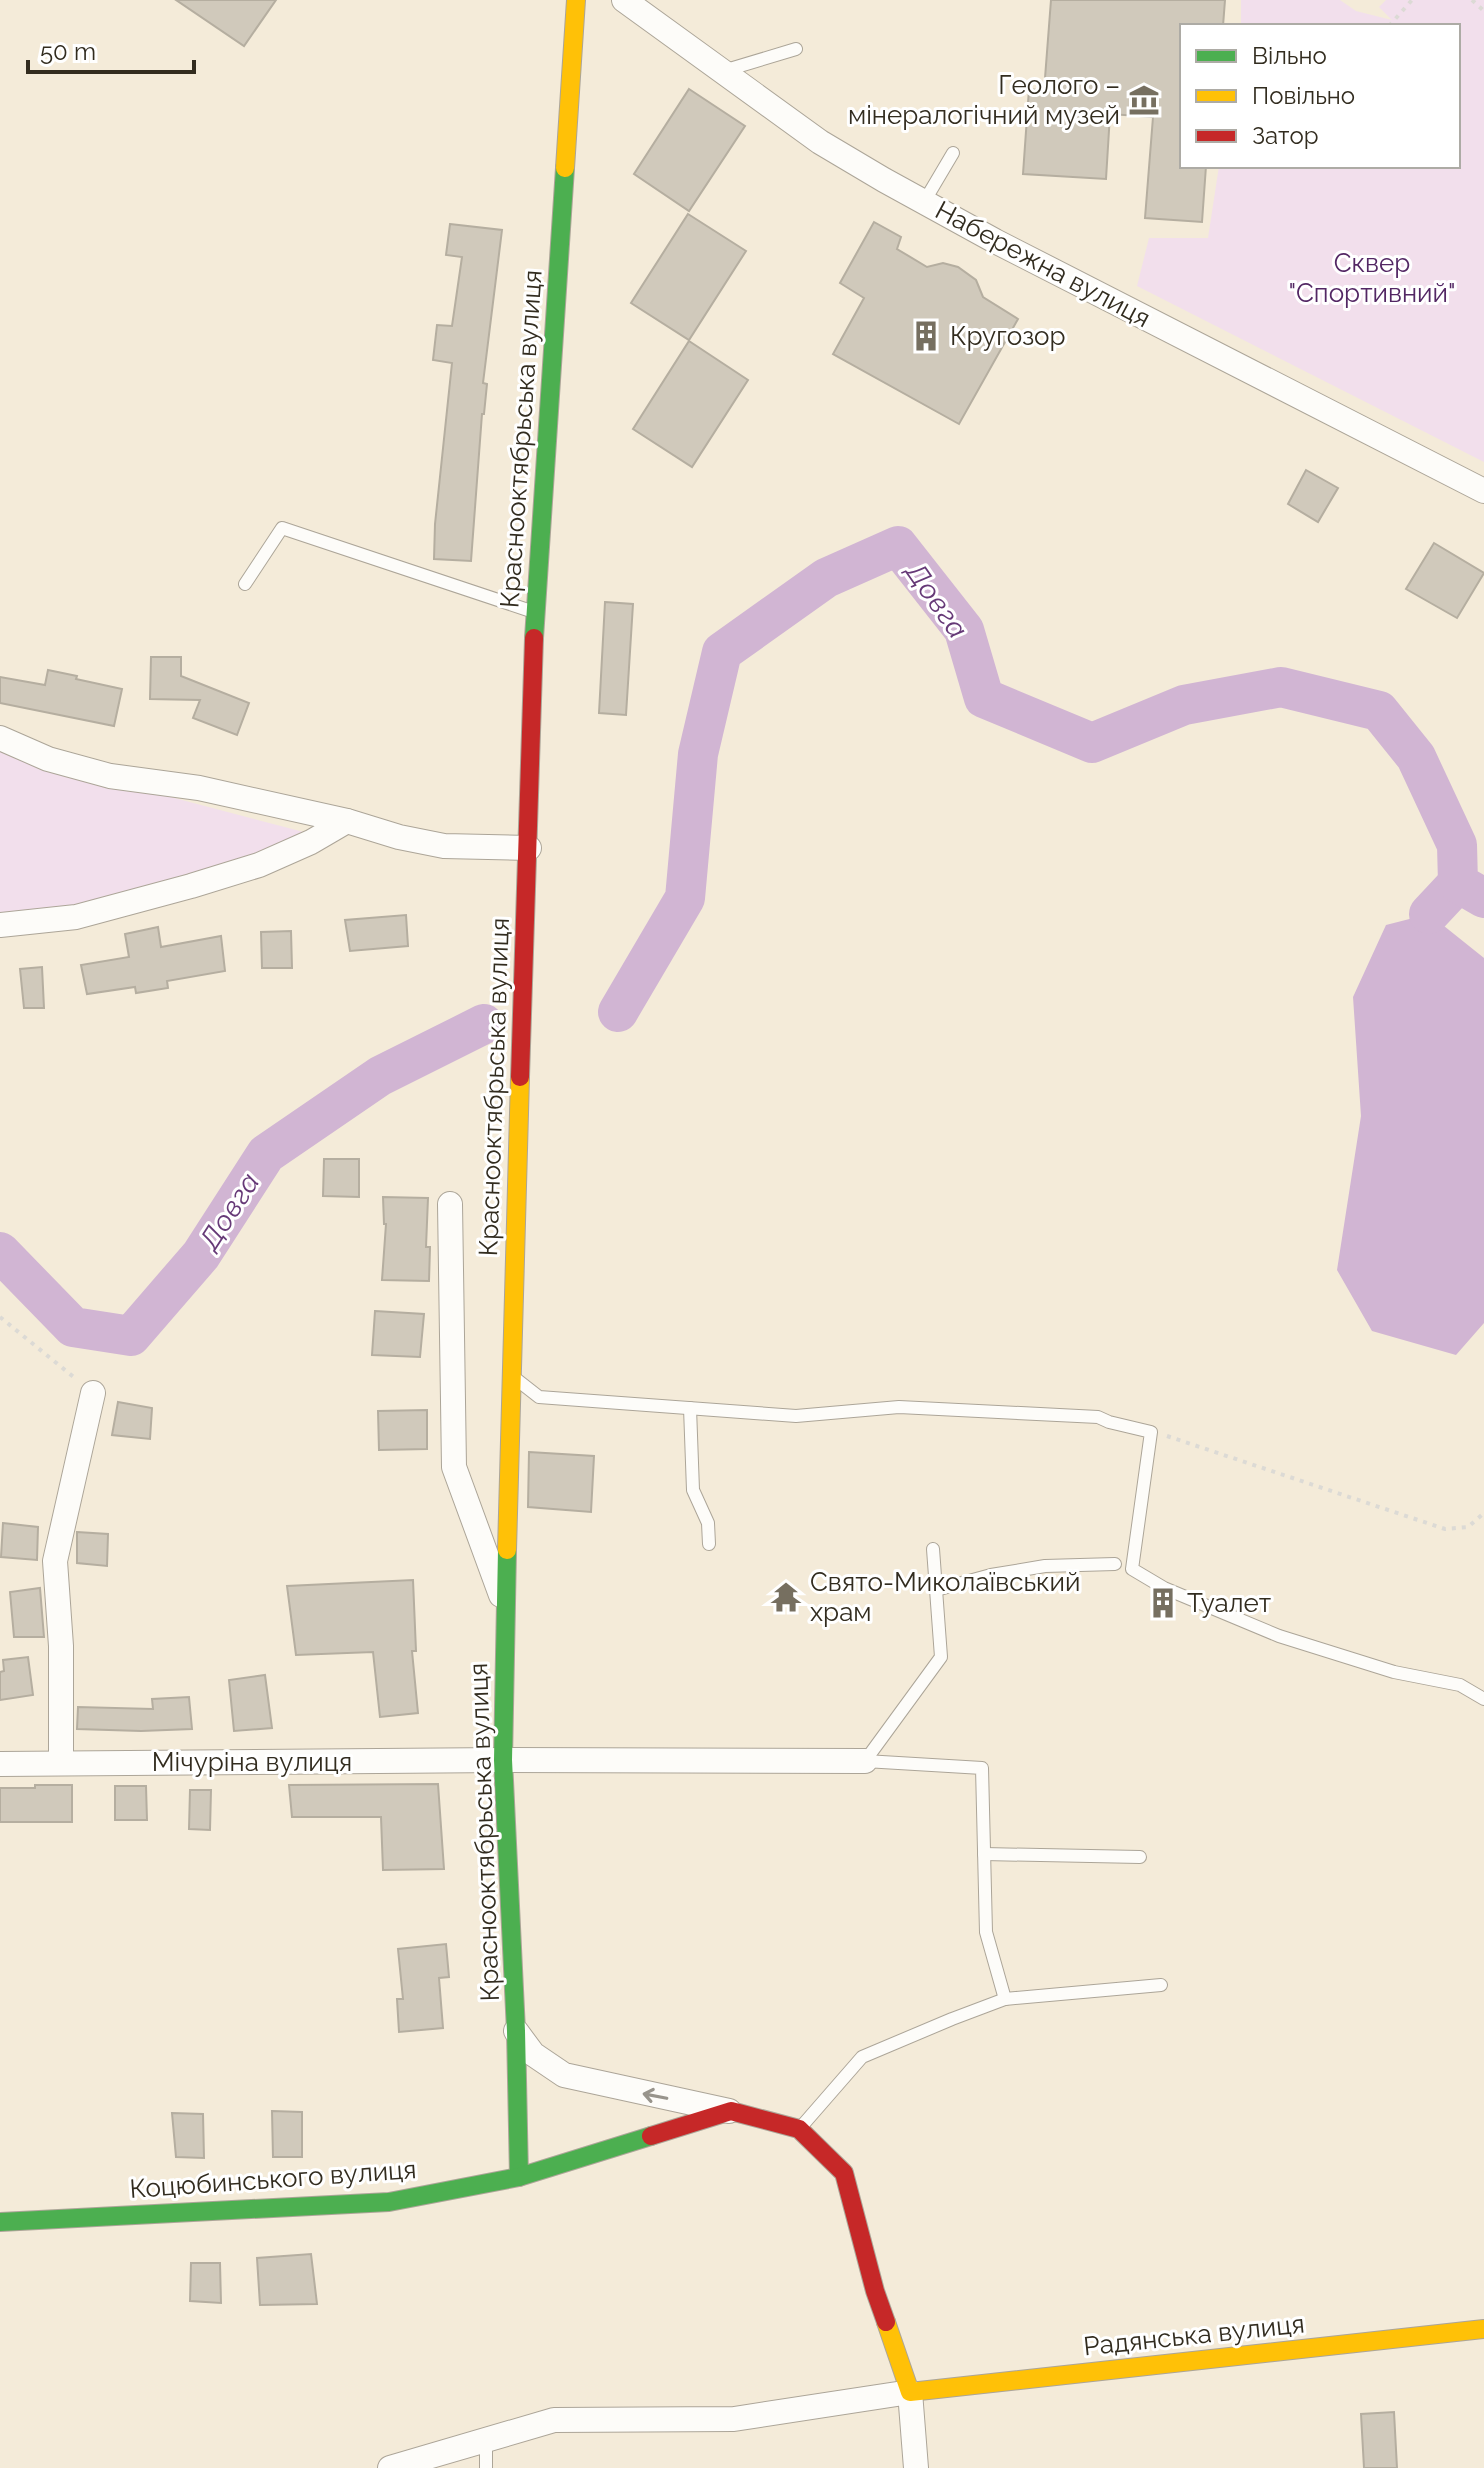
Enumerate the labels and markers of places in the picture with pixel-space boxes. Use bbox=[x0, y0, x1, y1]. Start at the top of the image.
place label: Геолого – мінералогічний музей bbox=[848, 70, 1120, 130]
museum icon: Геолого – мінералогічний музей bbox=[1127, 83, 1161, 117]
building icon: Кругозор bbox=[909, 319, 943, 353]
place label: Кругозор bbox=[950, 321, 1066, 351]
place label: Свято-Миколаївський храм bbox=[810, 1567, 1081, 1627]
temple icon: Свято-Миколаївський храм bbox=[769, 1580, 803, 1614]
building icon: Туалет bbox=[1146, 1586, 1180, 1620]
place label: Туалет bbox=[1187, 1588, 1271, 1618]

